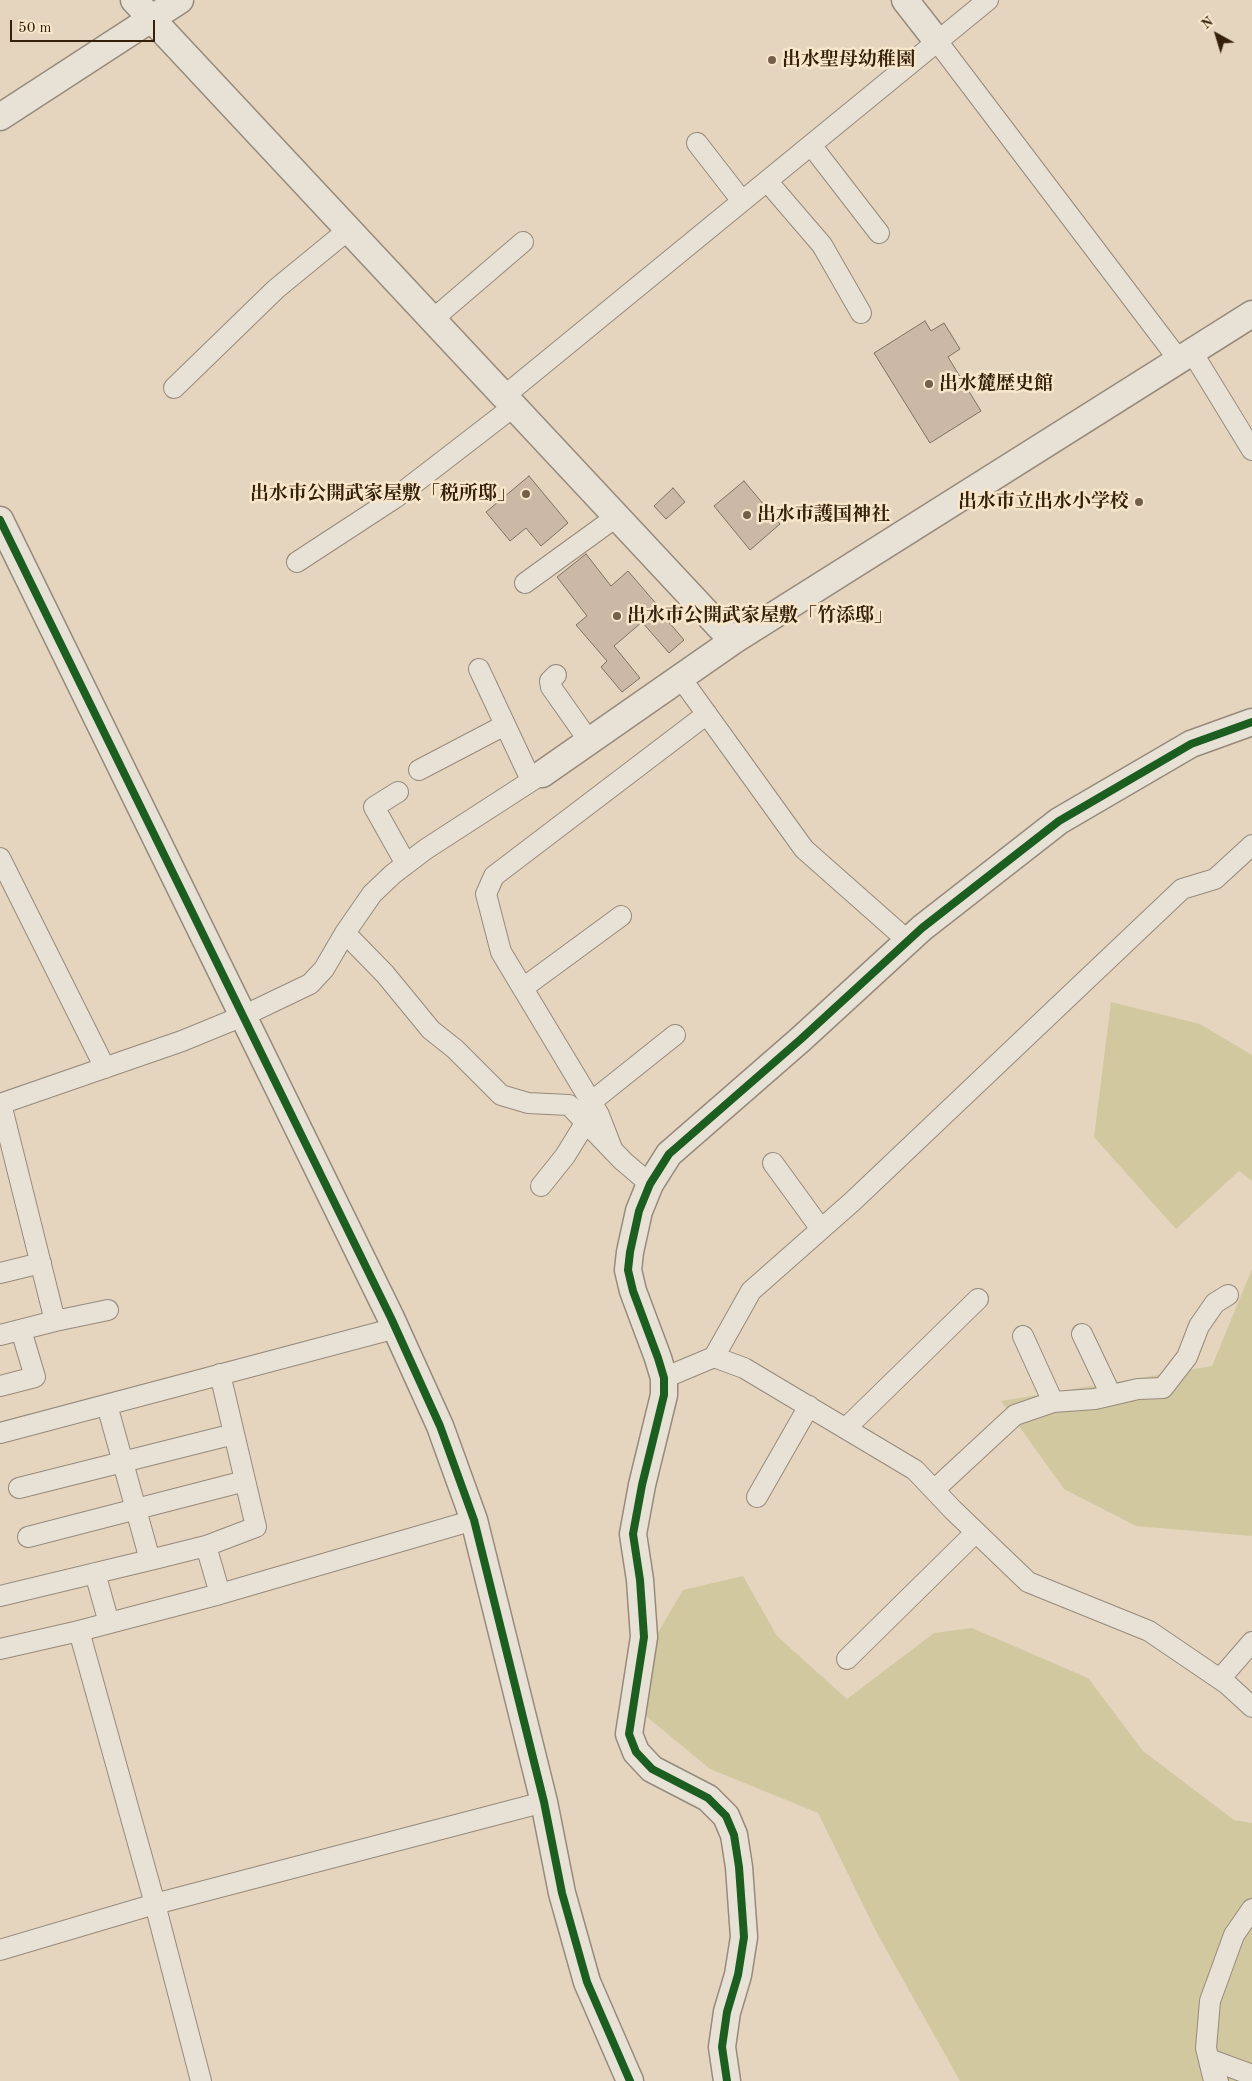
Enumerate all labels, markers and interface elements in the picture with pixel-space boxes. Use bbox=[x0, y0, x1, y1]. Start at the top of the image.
scale bar bbox=[12, 10, 158, 42]
north arrow bbox=[1192, 10, 1242, 60]
text: N bbox=[1199, 15, 1216, 32]
text: 50 m bbox=[18, 21, 52, 36]
place label: 出水聖母幼稚園 bbox=[782, 49, 915, 71]
marker: 出水聖母幼稚園 bbox=[766, 54, 778, 66]
place label: 出水麓歴史館 bbox=[939, 373, 1053, 395]
marker: 出水麓歴史館 bbox=[923, 378, 935, 390]
place label: 出水市公開武家屋敷「税所邸」 bbox=[250, 483, 516, 505]
marker: 出水市公開武家屋敷「税所邸」 bbox=[520, 488, 532, 500]
place label: 出水市立出水小学校 bbox=[958, 491, 1129, 513]
marker: 出水市立出水小学校 bbox=[1133, 496, 1145, 508]
place label: 出水市護国神社 bbox=[757, 504, 890, 526]
marker: 出水市護国神社 bbox=[741, 509, 753, 521]
place label: 出水市公開武家屋敷「竹添邸」 bbox=[627, 605, 893, 627]
marker: 出水市公開武家屋敷「竹添邸」 bbox=[611, 610, 623, 622]

